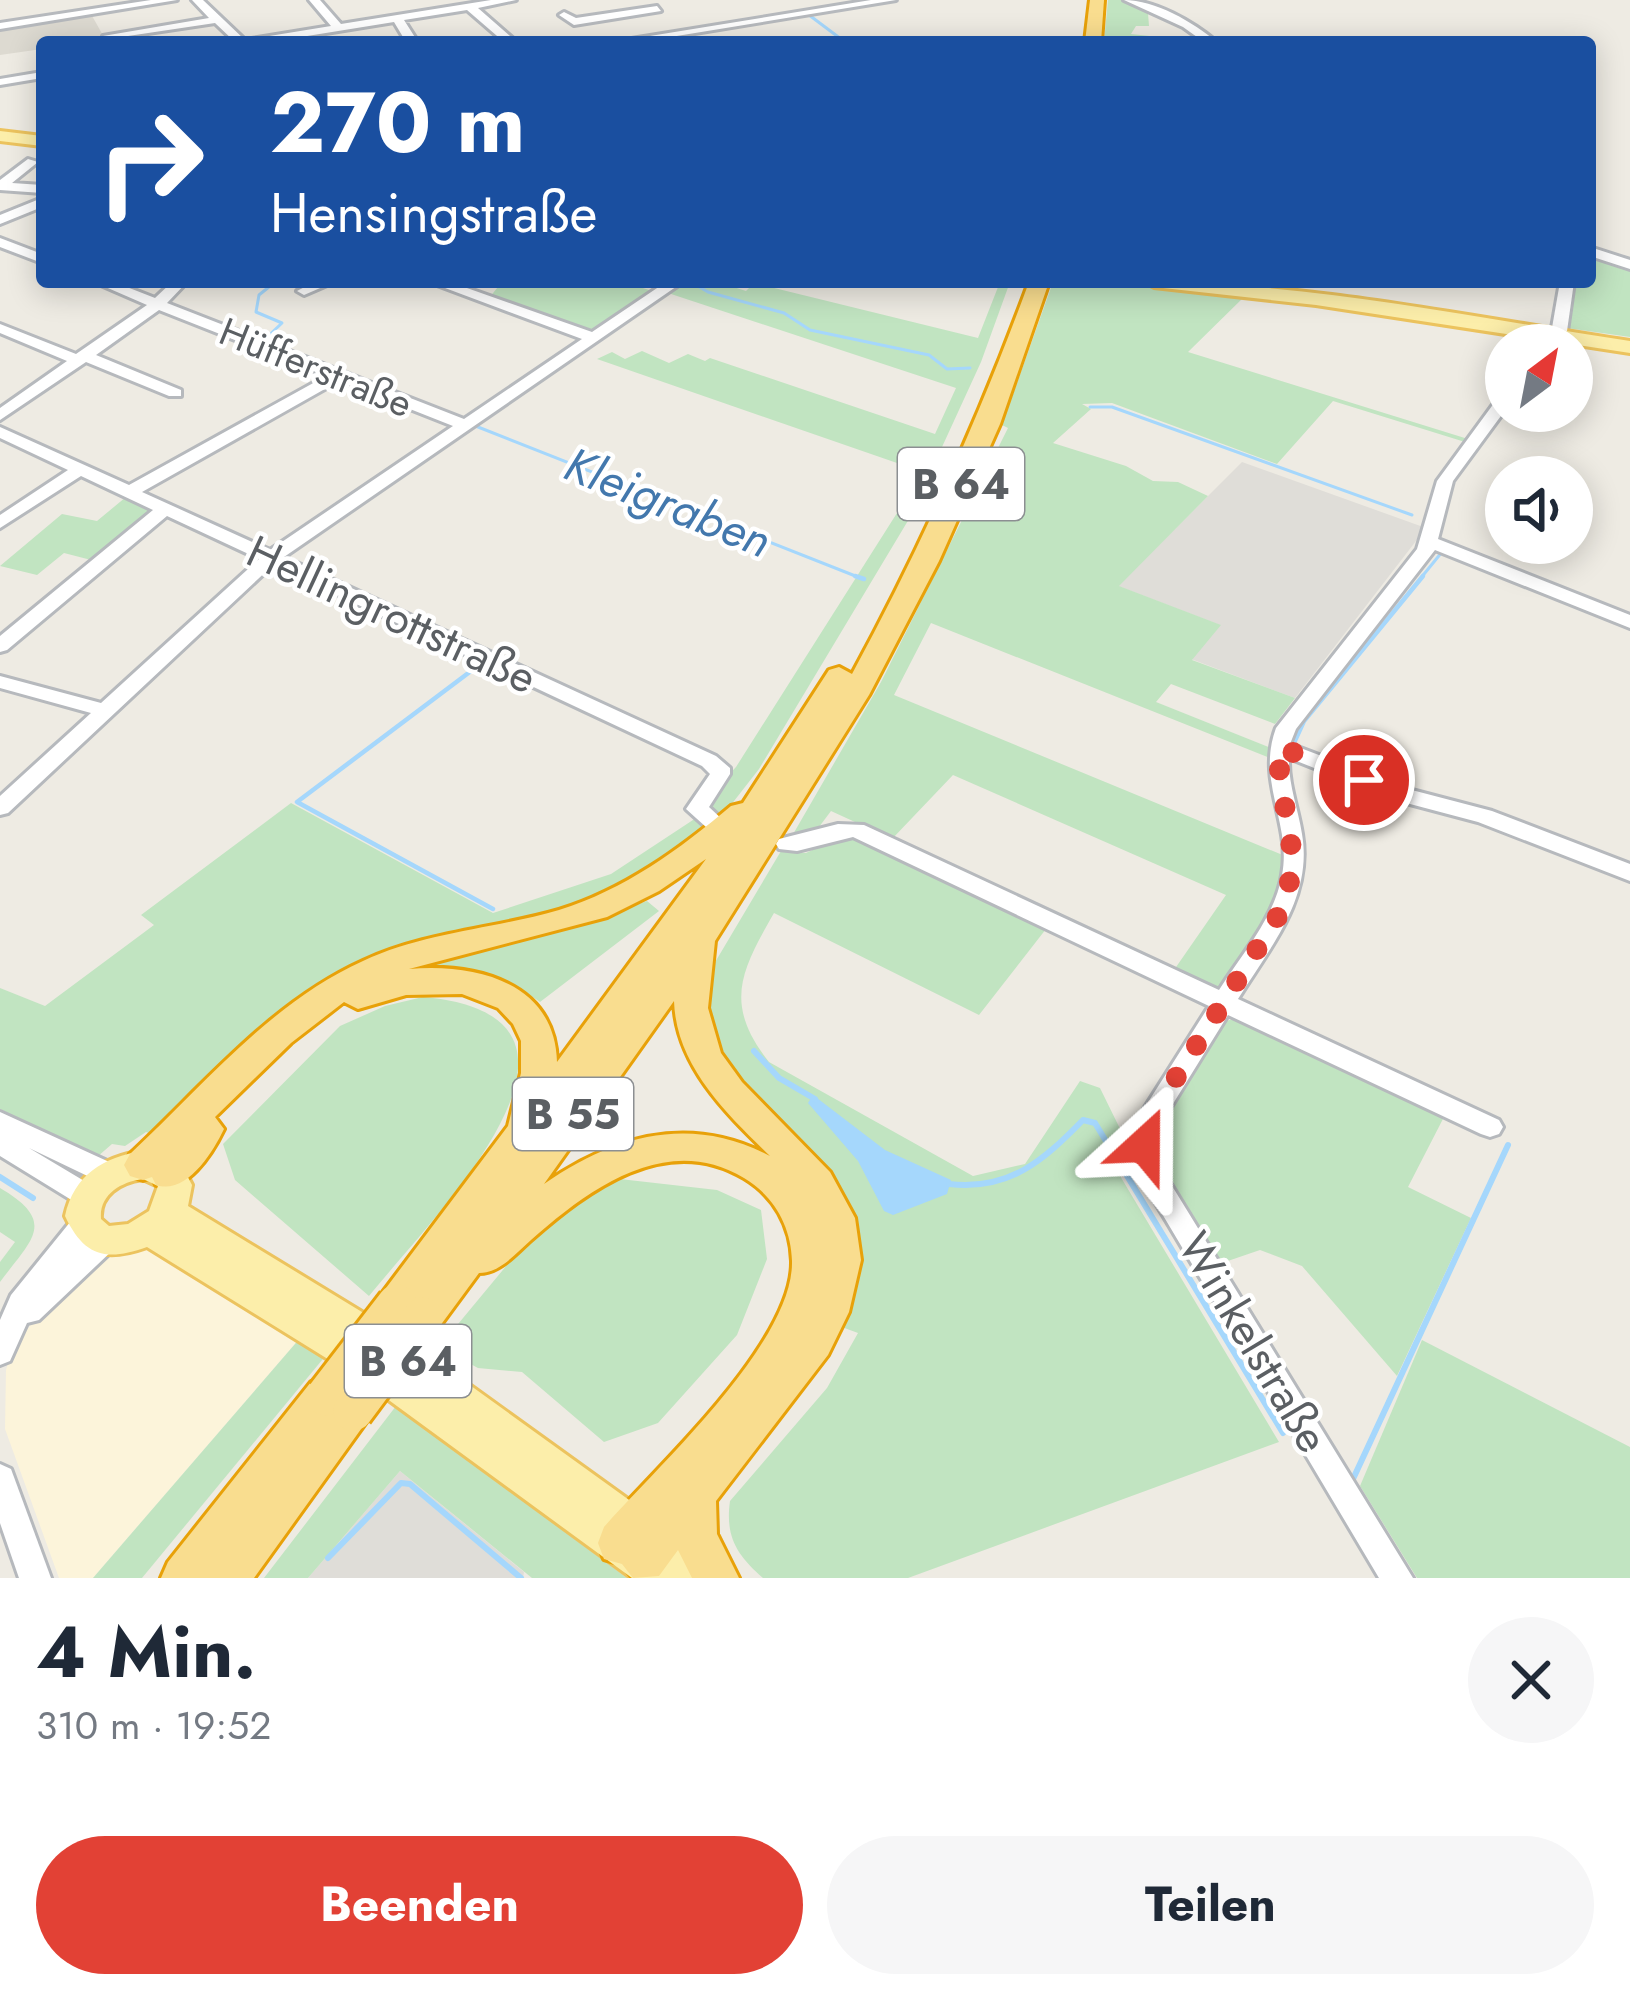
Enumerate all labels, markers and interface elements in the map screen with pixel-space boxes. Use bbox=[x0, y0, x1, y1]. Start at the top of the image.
text: 270 m bbox=[270, 62, 525, 184]
icon: right bbox=[72, 84, 228, 240]
text: Hensingstraße bbox=[270, 174, 597, 252]
street label: Hüfferstraße bbox=[211, 303, 421, 432]
north arrow bbox=[1485, 324, 1593, 432]
map controls bbox=[1485, 324, 1593, 564]
water label: Kleigraben bbox=[554, 430, 781, 575]
road number: B 64 bbox=[898, 448, 1024, 520]
button: sound bbox=[1485, 456, 1593, 564]
street label: Hellingrottstraße bbox=[236, 519, 547, 710]
pin bbox=[1313, 729, 1415, 831]
icon: arrive bbox=[1331, 747, 1397, 813]
road number: B 55 bbox=[513, 1078, 633, 1150]
position arrow bbox=[1081, 1082, 1207, 1208]
street label: Winkelstraße bbox=[1162, 1220, 1345, 1465]
road number: B 64 bbox=[345, 1325, 471, 1397]
text: 4 Min. bbox=[36, 1600, 256, 1704]
button: close bbox=[1468, 1617, 1594, 1743]
text: 310 m · 19:52 bbox=[36, 1697, 271, 1754]
button: Beenden bbox=[36, 1836, 803, 1974]
button: Teilen bbox=[827, 1836, 1594, 1974]

